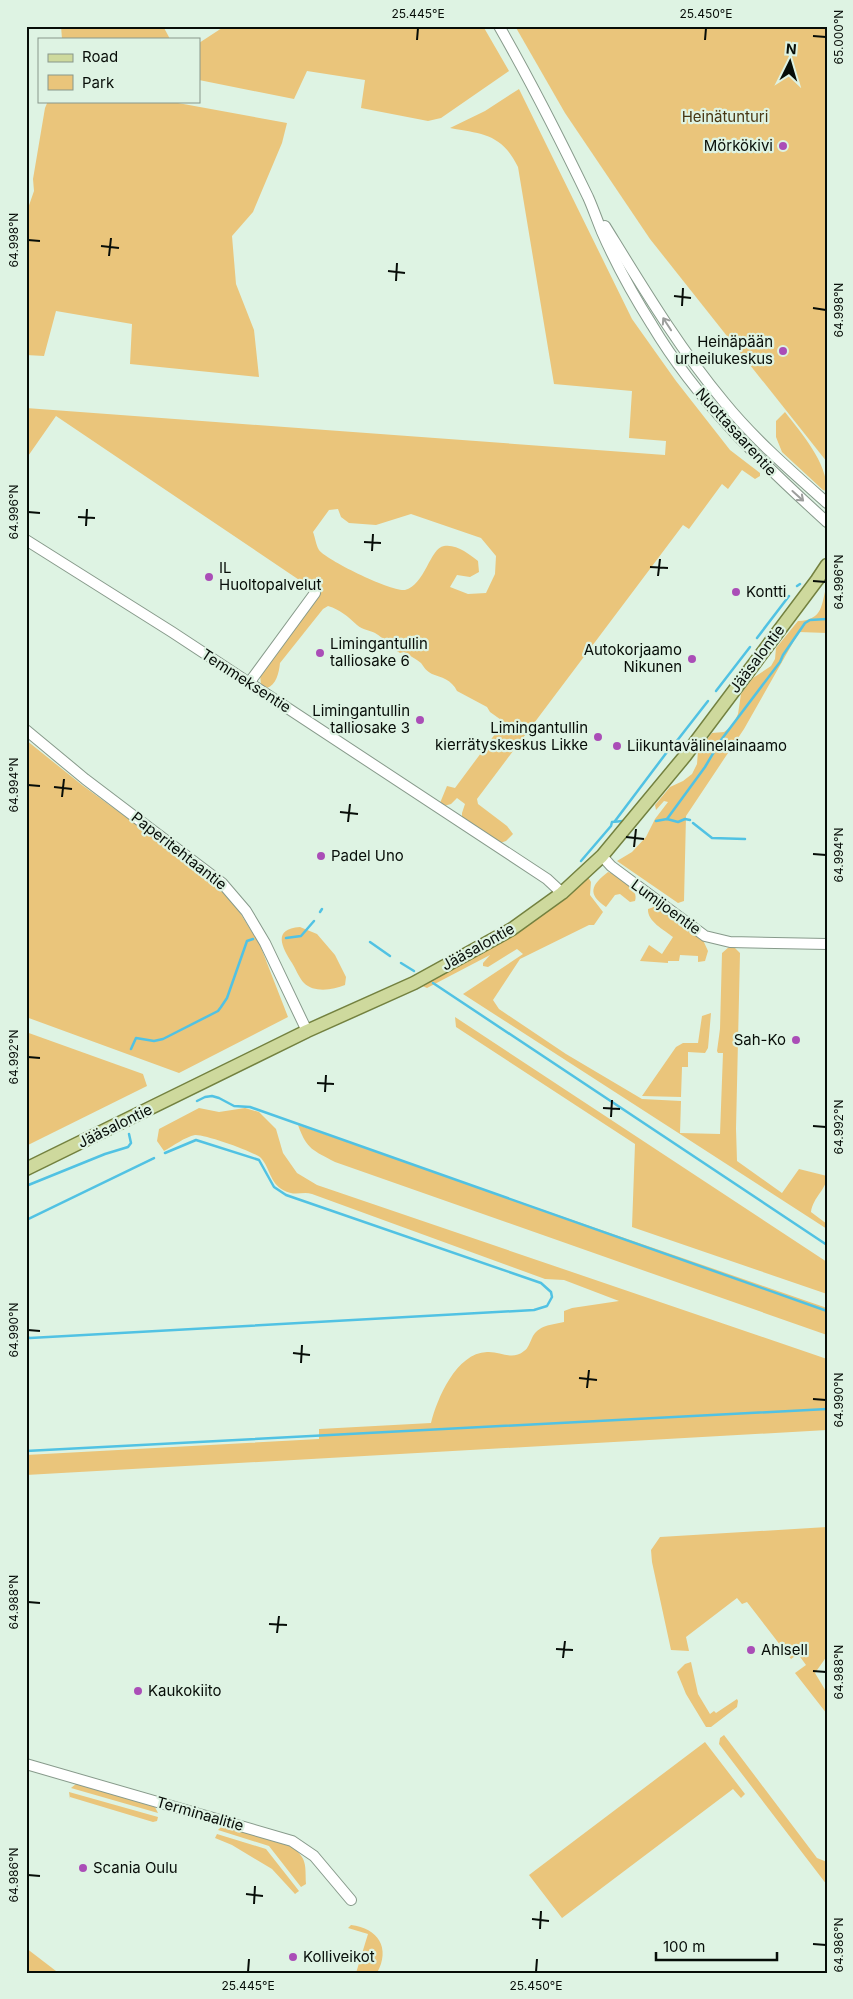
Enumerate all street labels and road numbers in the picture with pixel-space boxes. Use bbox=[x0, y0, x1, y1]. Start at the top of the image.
street label: Nuottasaarentie bbox=[692, 384, 781, 480]
street label: Jääsalontie bbox=[725, 621, 788, 697]
street label: Temmeksentie bbox=[198, 644, 295, 717]
street label: Paperitehtaantie bbox=[128, 807, 231, 894]
street label: Lumijoentie bbox=[628, 875, 705, 938]
street label: Jääsalontie bbox=[438, 919, 518, 974]
street label: Jääsalontie bbox=[74, 1099, 155, 1152]
street label: Terminaalitie bbox=[154, 1792, 246, 1835]

